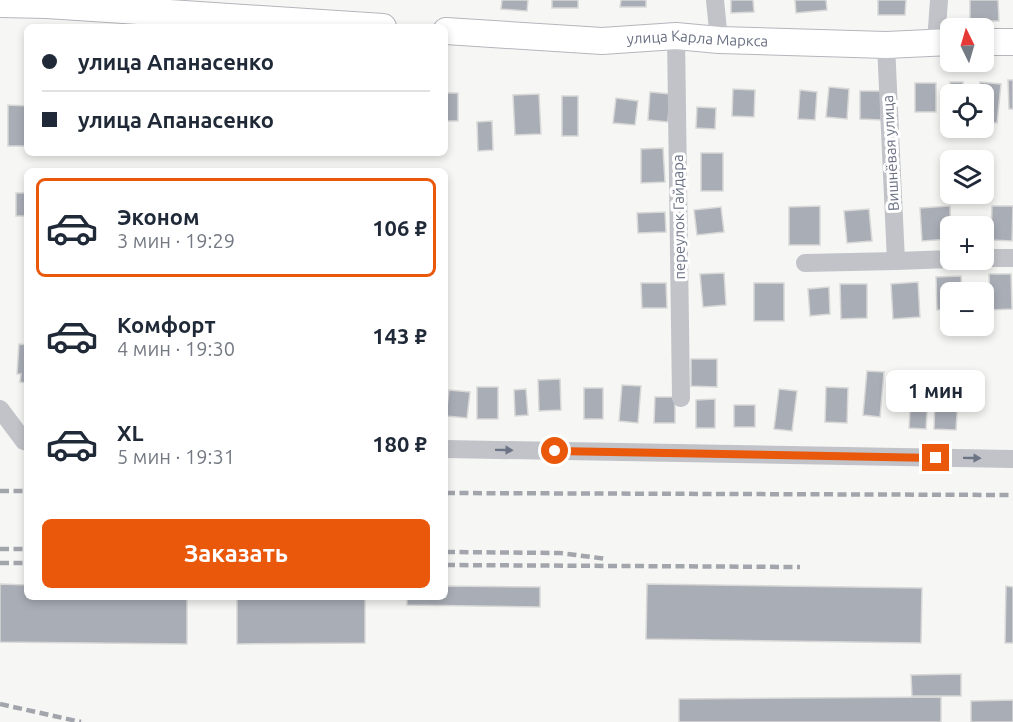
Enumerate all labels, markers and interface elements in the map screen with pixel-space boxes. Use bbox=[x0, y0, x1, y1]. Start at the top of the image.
north arrow bbox=[940, 18, 994, 72]
map controls bbox=[940, 18, 994, 336]
street label: улица Карла Маркса bbox=[626, 27, 769, 49]
text: улица Апанасенко bbox=[78, 49, 274, 74]
button: locate bbox=[940, 84, 994, 138]
street label: Вишнёвая улица bbox=[879, 95, 902, 211]
text: улица Апанасенко bbox=[78, 107, 274, 132]
button: layers bbox=[940, 150, 994, 204]
street label: переулок Гайдара bbox=[669, 154, 688, 280]
icon: car bbox=[45, 201, 99, 255]
text: Эконом bbox=[117, 204, 199, 229]
text: 106 ₽ bbox=[372, 215, 427, 240]
button: + bbox=[940, 216, 994, 270]
text: 3 мин · 19:29 bbox=[117, 229, 235, 252]
button: − bbox=[940, 282, 994, 336]
icon: car bbox=[45, 309, 99, 363]
text: Комфорт bbox=[117, 312, 216, 337]
text: 143 ₽ bbox=[372, 323, 427, 348]
text: 4 мин · 19:30 bbox=[117, 337, 235, 360]
callout: 1 мин bbox=[886, 371, 986, 413]
text: 1 мин bbox=[908, 379, 963, 402]
icon: car bbox=[45, 417, 99, 471]
text: XL bbox=[117, 420, 144, 445]
text: 180 ₽ bbox=[372, 431, 427, 456]
route start bbox=[541, 437, 568, 464]
route end bbox=[922, 444, 949, 471]
text: 5 мин · 19:31 bbox=[117, 445, 235, 468]
one-way arrow bbox=[494, 445, 513, 455]
one-way arrow bbox=[962, 453, 981, 463]
button: Заказать bbox=[42, 519, 430, 588]

